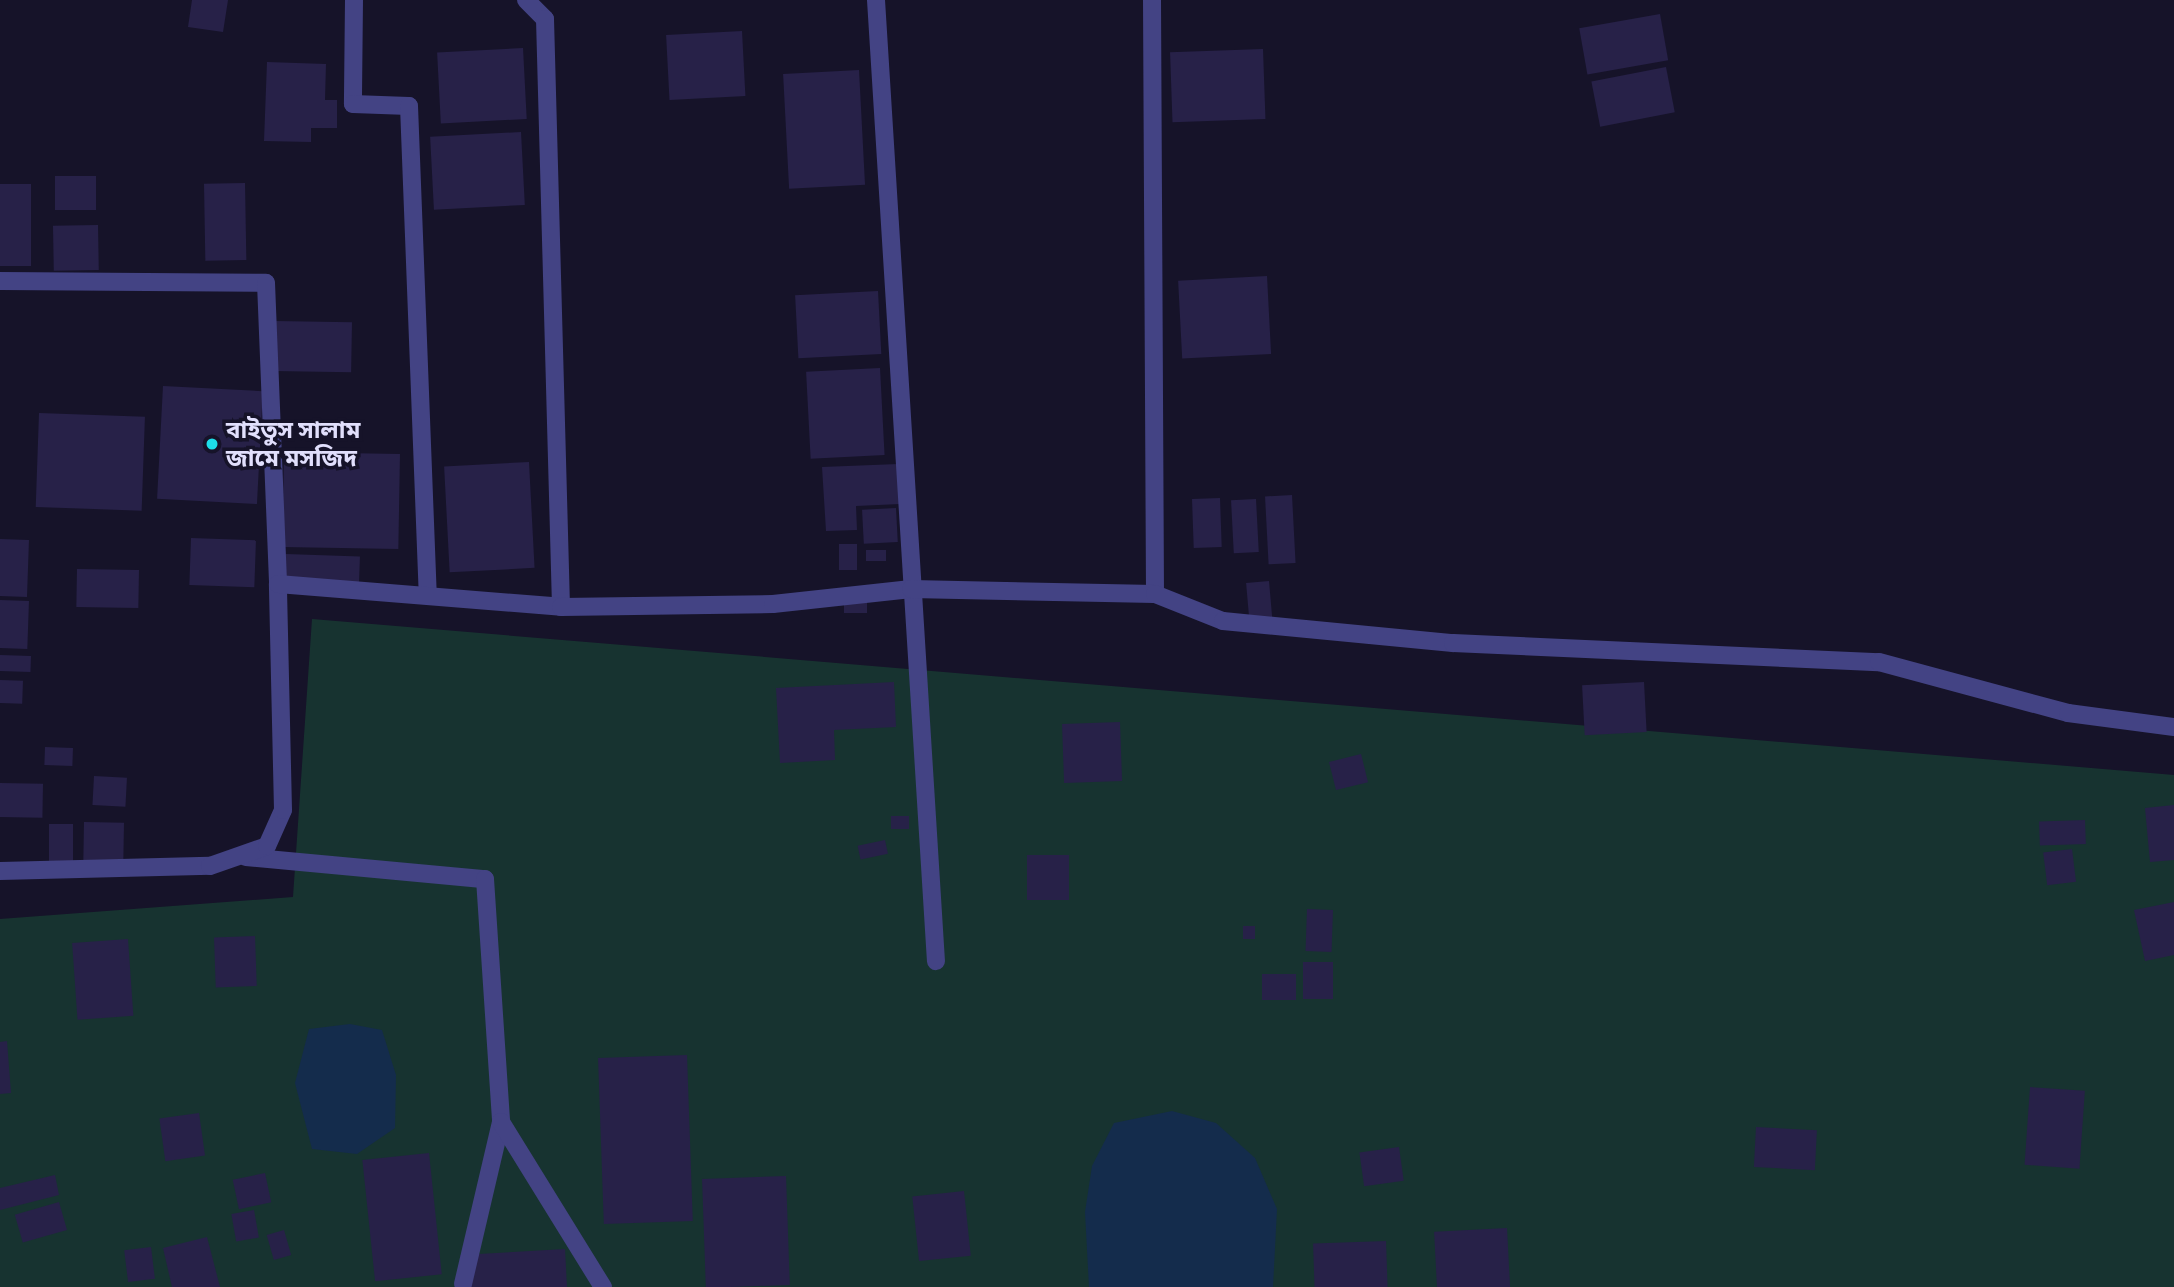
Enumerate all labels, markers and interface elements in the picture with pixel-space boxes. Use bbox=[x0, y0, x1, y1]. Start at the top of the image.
place label: বাইতুস সালাম জামে মসজিদ bbox=[226, 416, 360, 472]
marker: বাইতুস সালাম জামে মসজিদ bbox=[204, 436, 220, 452]

